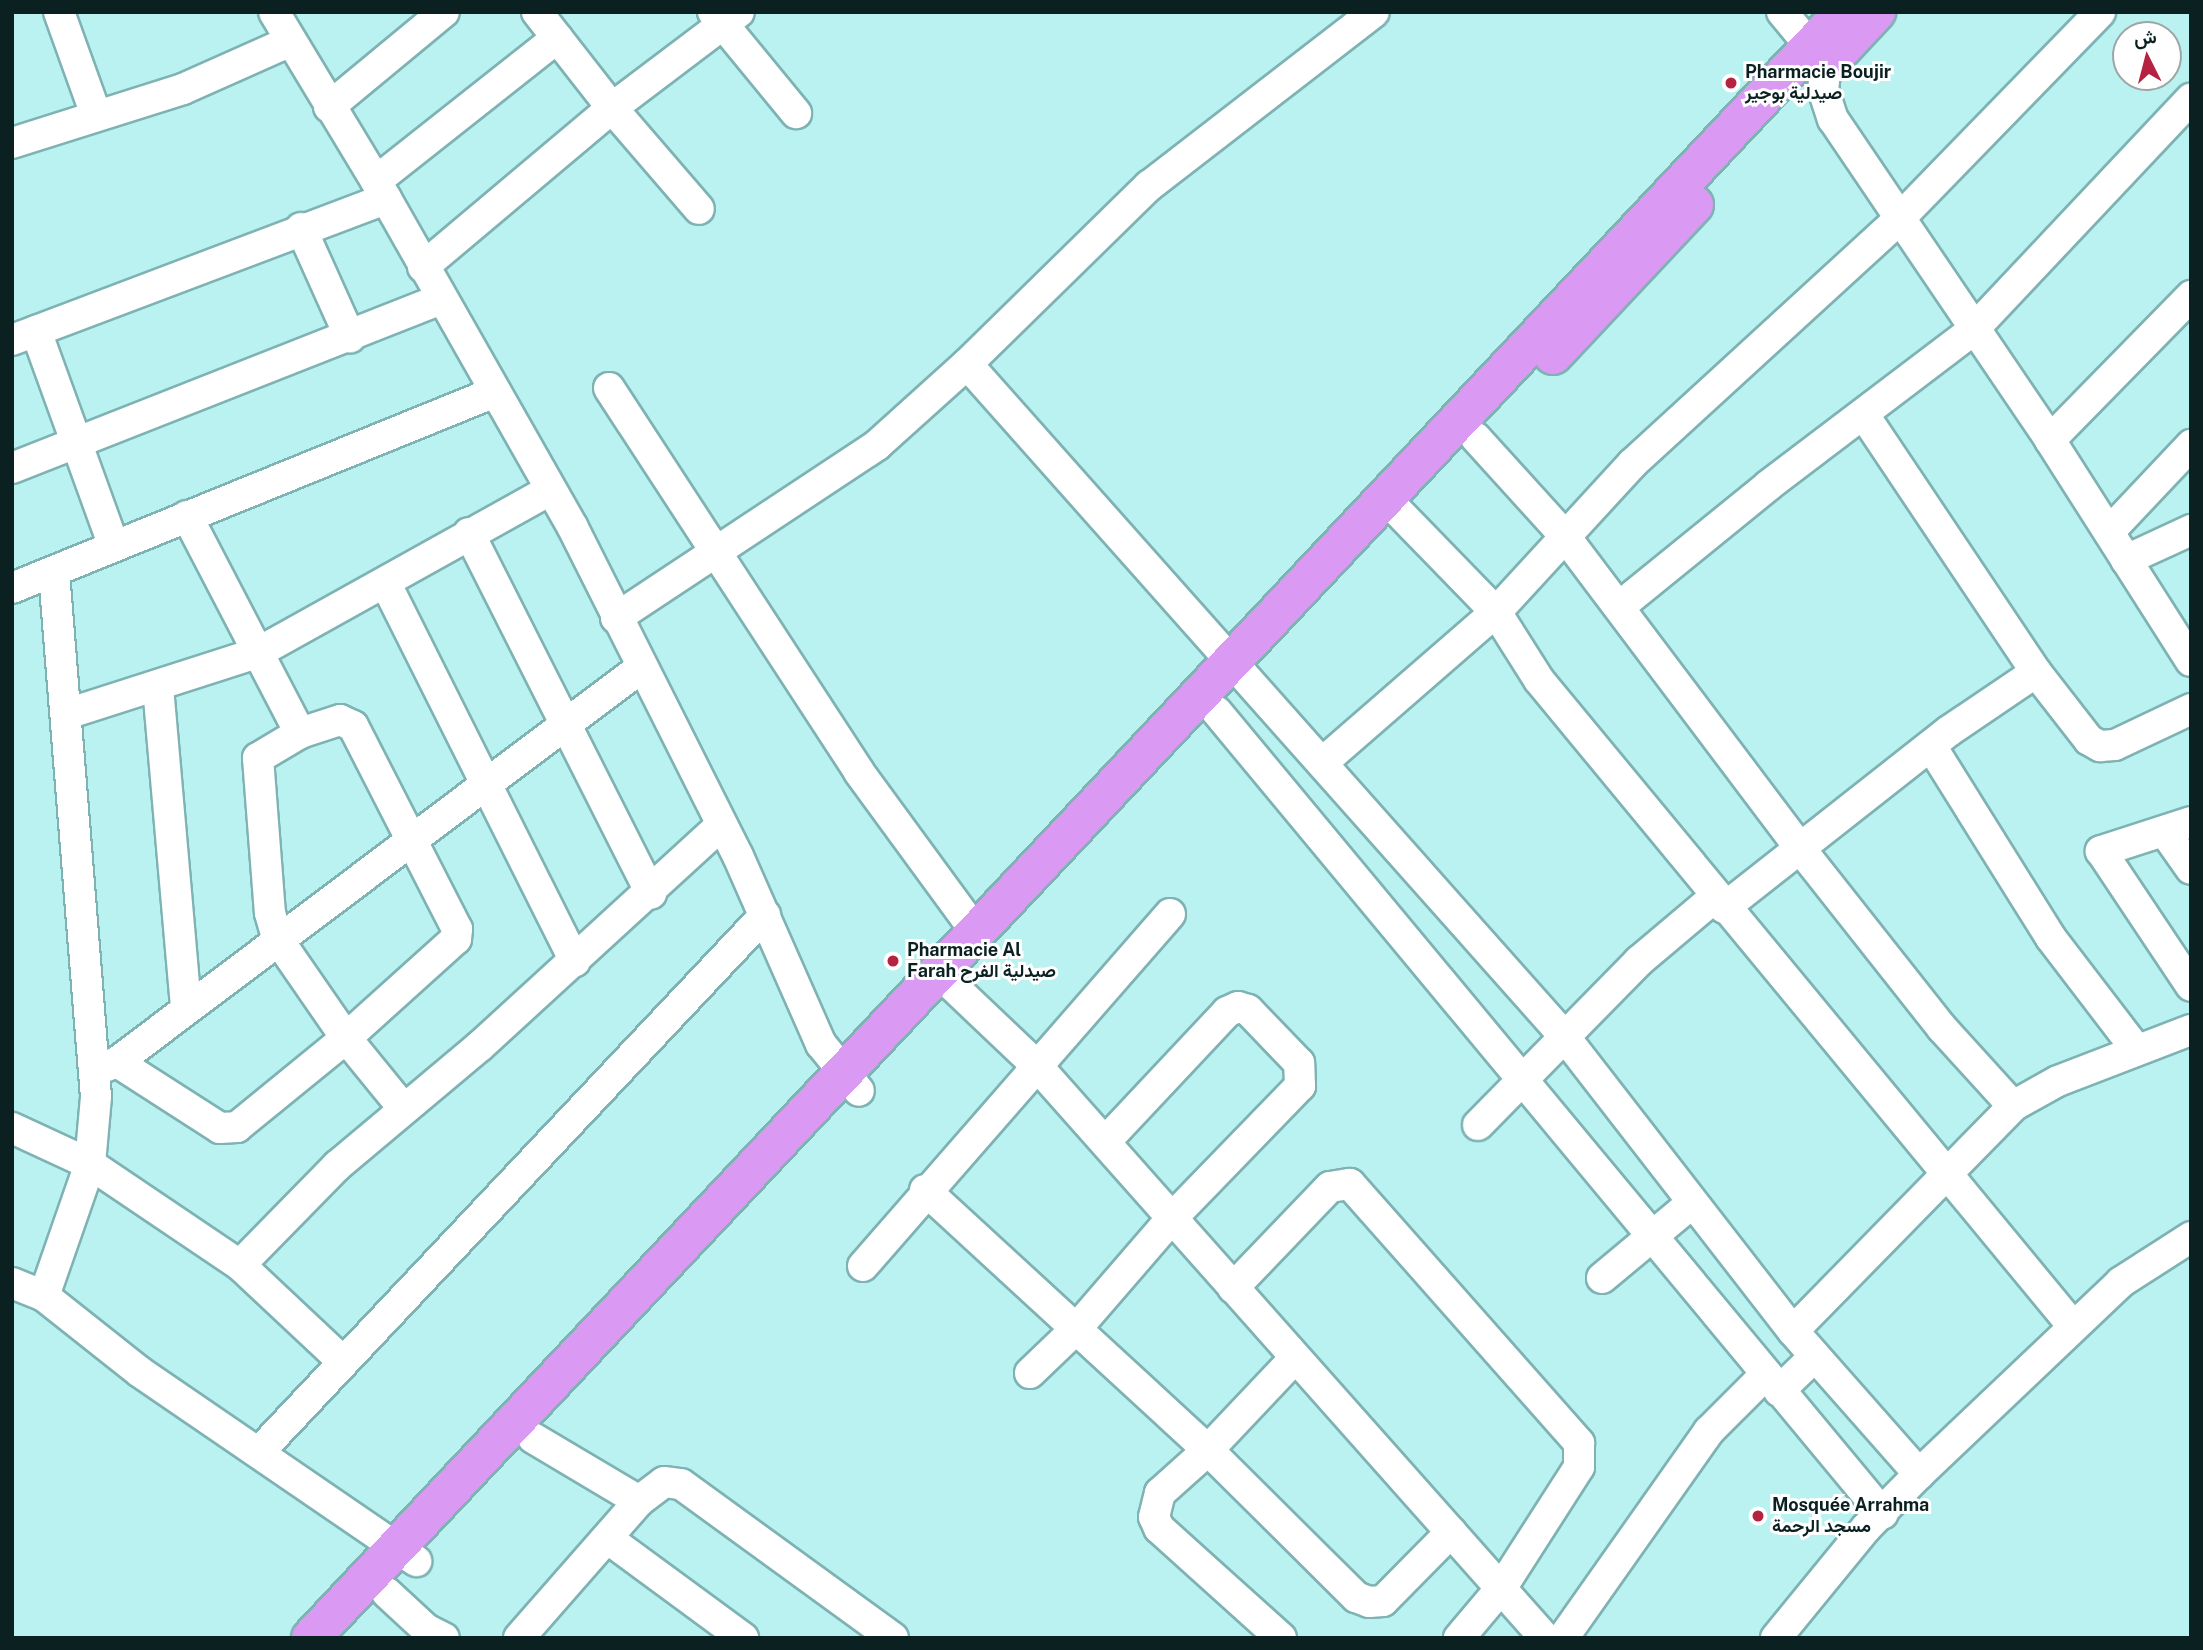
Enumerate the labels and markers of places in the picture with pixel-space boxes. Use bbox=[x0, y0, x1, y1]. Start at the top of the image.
place label: Pharmacie Boujir صيدلية بوجير bbox=[1745, 62, 1891, 104]
marker: Pharmacie Boujir صيدلية بوجير bbox=[1723, 75, 1739, 91]
place label: Pharmacie Al Farah صيدلية الفرح bbox=[907, 940, 1056, 982]
marker: Pharmacie Al Farah صيدلية الفرح bbox=[885, 953, 901, 969]
place label: Mosquée Arrahma مسجد الرحمة bbox=[1772, 1495, 1929, 1538]
marker: Mosquée Arrahma مسجد الرحمة bbox=[1750, 1508, 1766, 1524]

